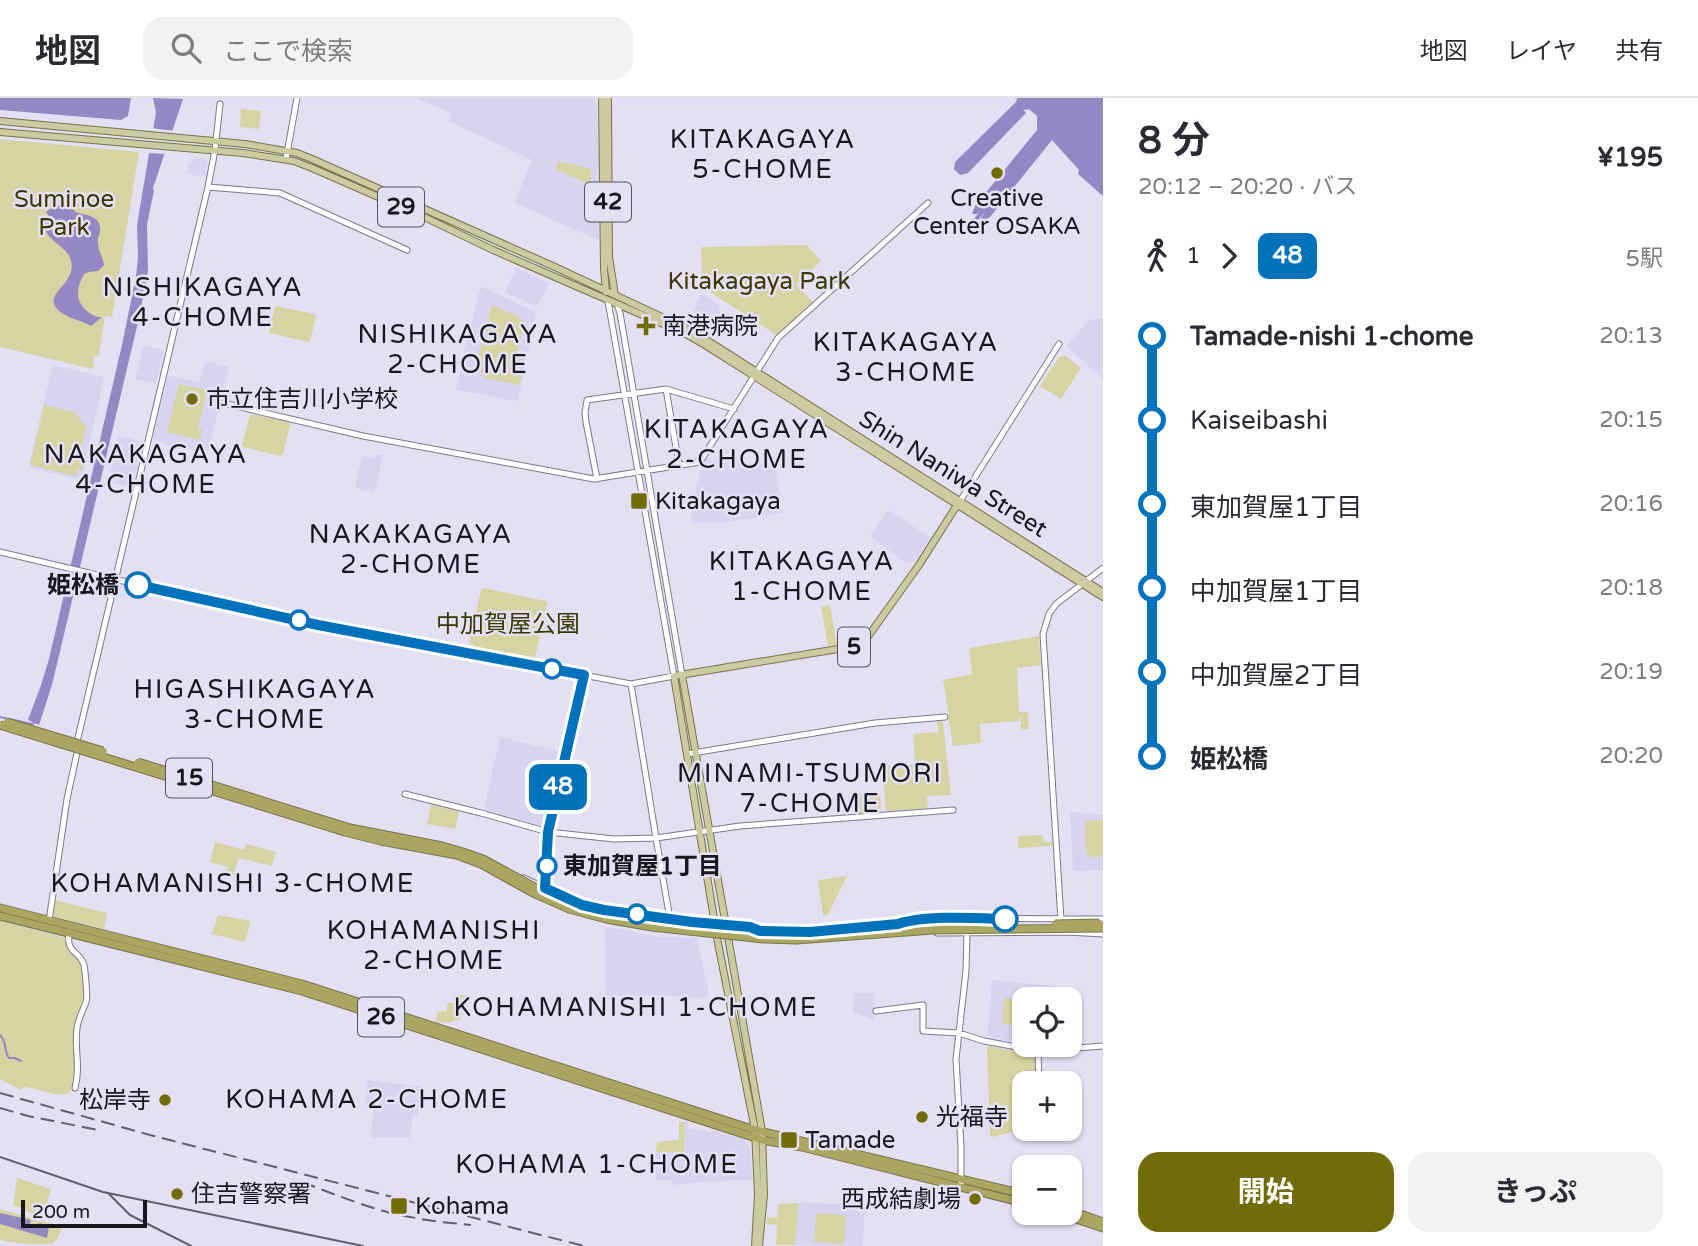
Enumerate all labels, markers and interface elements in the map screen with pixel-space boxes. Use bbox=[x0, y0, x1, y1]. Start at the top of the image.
search box bbox=[143, 17, 633, 80]
icon: search bbox=[167, 29, 205, 67]
text: 地図 bbox=[35, 32, 101, 71]
text: ここで検索 bbox=[223, 36, 353, 67]
text: 地図 bbox=[1420, 37, 1468, 66]
text: レイヤ bbox=[1506, 37, 1577, 66]
text: 共有 bbox=[1615, 37, 1663, 66]
text: 8 分 bbox=[1138, 118, 1210, 164]
district label: KITAKAGAYA 5-CHOME bbox=[670, 124, 856, 185]
text: ¥195 bbox=[1597, 142, 1663, 173]
marker: Creative Center OSAKA bbox=[989, 165, 1005, 181]
text: 20:12 – 20:20 · バス bbox=[1138, 173, 1357, 201]
road number: 42 bbox=[585, 183, 631, 222]
place label: Creative Center OSAKA bbox=[913, 184, 1081, 241]
park label: Suminoe Park bbox=[14, 185, 114, 242]
road number: 29 bbox=[378, 188, 424, 226]
icon: walk bbox=[1138, 237, 1176, 275]
icon: forward bbox=[1210, 237, 1248, 275]
text: 48 bbox=[1272, 241, 1303, 270]
text: 1 bbox=[1186, 242, 1200, 270]
text: 5駅 bbox=[1626, 245, 1663, 273]
park label: Kitakagaya Park bbox=[667, 267, 851, 296]
district label: NISHIKAGAYA 4-CHOME bbox=[102, 272, 304, 333]
place label: 南港病院 bbox=[662, 312, 758, 341]
marker: 南港病院 bbox=[636, 316, 656, 336]
district label: NISHIKAGAYA 2-CHOME bbox=[357, 319, 559, 380]
text: Tamade-nishi 1-chome bbox=[1190, 321, 1473, 352]
text: 20:13 bbox=[1599, 322, 1663, 350]
district label: KITAKAGAYA 3-CHOME bbox=[813, 327, 999, 388]
place label: 市立住吉川小学校 bbox=[206, 385, 398, 414]
marker: 市立住吉川小学校 bbox=[184, 391, 200, 407]
street label: Shin Naniwa Street bbox=[853, 404, 1053, 544]
text: Kaiseibashi bbox=[1190, 405, 1328, 436]
text: 20:15 bbox=[1599, 406, 1663, 434]
district label: KITAKAGAYA 2-CHOME bbox=[644, 414, 830, 475]
district label: NAKAKAGAYA 4-CHOME bbox=[44, 439, 248, 500]
place label: Kitakagaya bbox=[655, 487, 781, 516]
text: 20:16 bbox=[1599, 490, 1663, 518]
marker: Kitakagaya bbox=[629, 491, 649, 511]
text: 東加賀屋1丁目 bbox=[1190, 492, 1362, 523]
district label: NAKAKAGAYA 2-CHOME bbox=[309, 519, 513, 580]
district label: KITAKAGAYA 1-CHOME bbox=[709, 546, 895, 607]
place label: 姫松橋 bbox=[47, 571, 119, 600]
marker: 姫松橋 bbox=[125, 572, 151, 598]
text: 20:18 bbox=[1599, 574, 1663, 602]
text: 中加賀屋1丁目 bbox=[1190, 576, 1362, 607]
unlabelled marker bbox=[289, 610, 309, 630]
park label: 中加賀屋公園 bbox=[436, 610, 580, 639]
road number: 5 bbox=[838, 628, 870, 666]
text: 20:19 bbox=[1599, 658, 1663, 686]
unlabelled marker bbox=[542, 659, 562, 679]
text: 中加賀屋2丁目 bbox=[1190, 660, 1362, 691]
district label: HIGASHIKAGAYA 3-CHOME bbox=[133, 674, 377, 735]
text: 20:20 bbox=[1599, 742, 1663, 770]
text: 姫松橋 bbox=[1190, 744, 1268, 775]
road number: 15 bbox=[166, 758, 212, 798]
district label: MINAMI-TSUMORI 7-CHOME bbox=[677, 758, 943, 819]
line badge: 48 bbox=[526, 764, 590, 810]
text: 48 bbox=[543, 772, 573, 801]
place label: 東加賀屋1丁目 bbox=[563, 852, 722, 881]
marker: 東加賀屋1丁目 bbox=[537, 856, 557, 876]
district label: KOHAMANISHI 3-CHOME bbox=[51, 868, 415, 899]
unlabelled marker bbox=[627, 904, 647, 924]
unlabelled marker bbox=[992, 906, 1018, 932]
district label: KOHAMANISHI 2-CHOME bbox=[327, 915, 541, 976]
map controls bbox=[1012, 987, 1082, 1225]
button: locate bbox=[1012, 987, 1082, 1057]
district label: KOHAMANISHI 1-CHOME bbox=[454, 992, 818, 1023]
road number: 26 bbox=[358, 998, 404, 1036]
button: + bbox=[1012, 1071, 1082, 1141]
district label: KOHAMA 2-CHOME bbox=[225, 1084, 509, 1115]
place label: 松岸寺 bbox=[79, 1086, 151, 1115]
marker: 松岸寺 bbox=[157, 1092, 173, 1108]
place label: 光福寺 bbox=[936, 1103, 1008, 1132]
marker: 光福寺 bbox=[914, 1109, 930, 1125]
place label: Tamade bbox=[805, 1126, 895, 1155]
marker: Tamade bbox=[779, 1130, 799, 1150]
district label: KOHAMA 1-CHOME bbox=[455, 1149, 739, 1180]
button: 開始 bbox=[1138, 1152, 1394, 1232]
button: きっぷ bbox=[1408, 1152, 1663, 1232]
button: − bbox=[1012, 1155, 1082, 1225]
place label: 住吉警察署 bbox=[191, 1180, 311, 1209]
place label: 西成結劇場 bbox=[841, 1185, 961, 1214]
marker: 住吉警察署 bbox=[169, 1186, 185, 1202]
marker: 西成結劇場 bbox=[967, 1191, 983, 1207]
place label: Kohama bbox=[415, 1192, 509, 1221]
marker: Kohama bbox=[389, 1196, 409, 1216]
scale bar bbox=[21, 1197, 147, 1229]
text: 200 m bbox=[32, 1201, 90, 1223]

